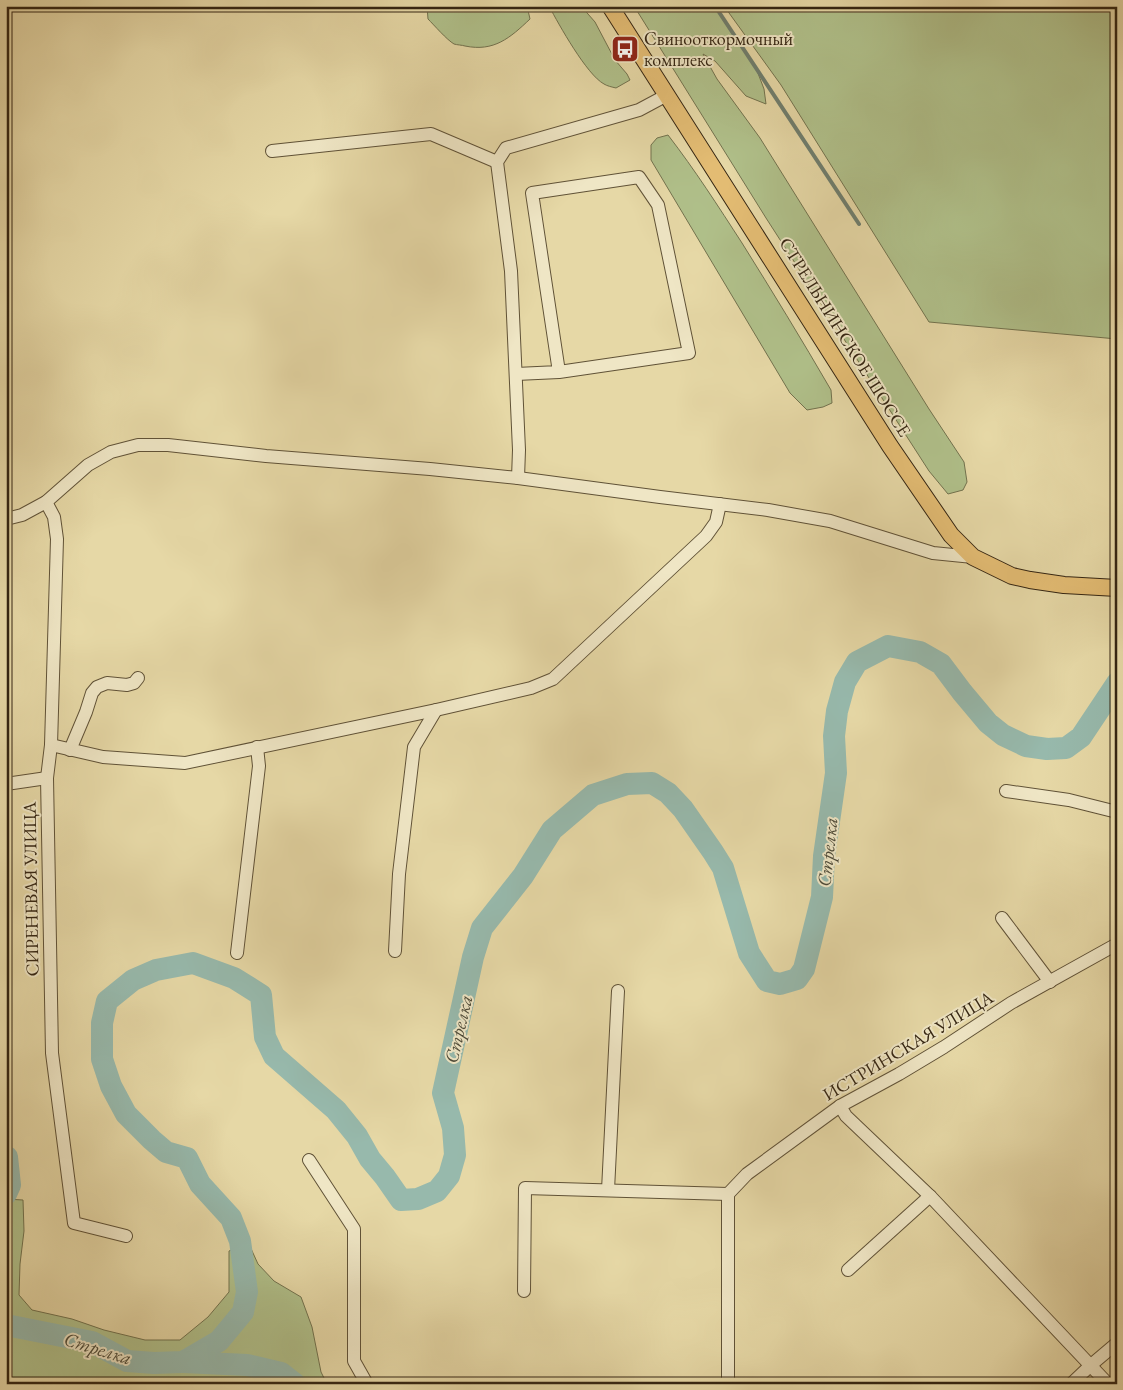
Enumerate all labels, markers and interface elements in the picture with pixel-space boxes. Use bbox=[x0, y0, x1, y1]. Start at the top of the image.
place label: Свинооткормочный комплекс bbox=[644, 27, 793, 71]
bus stop icon: Свинооткормочный комплекс bbox=[610, 34, 640, 64]
street label: СТРЕЛЬНИНСКОЕ ШОССЕ bbox=[775, 233, 916, 441]
street label: СИРЕНЕВАЯ УЛИЦА bbox=[17, 801, 44, 977]
water label: Стрелка bbox=[811, 816, 844, 888]
street label: ИСТРИНСКАЯ УЛИЦА bbox=[818, 985, 998, 1106]
water label: Стрелка bbox=[439, 993, 478, 1066]
water label: Стрелка bbox=[61, 1326, 135, 1371]

